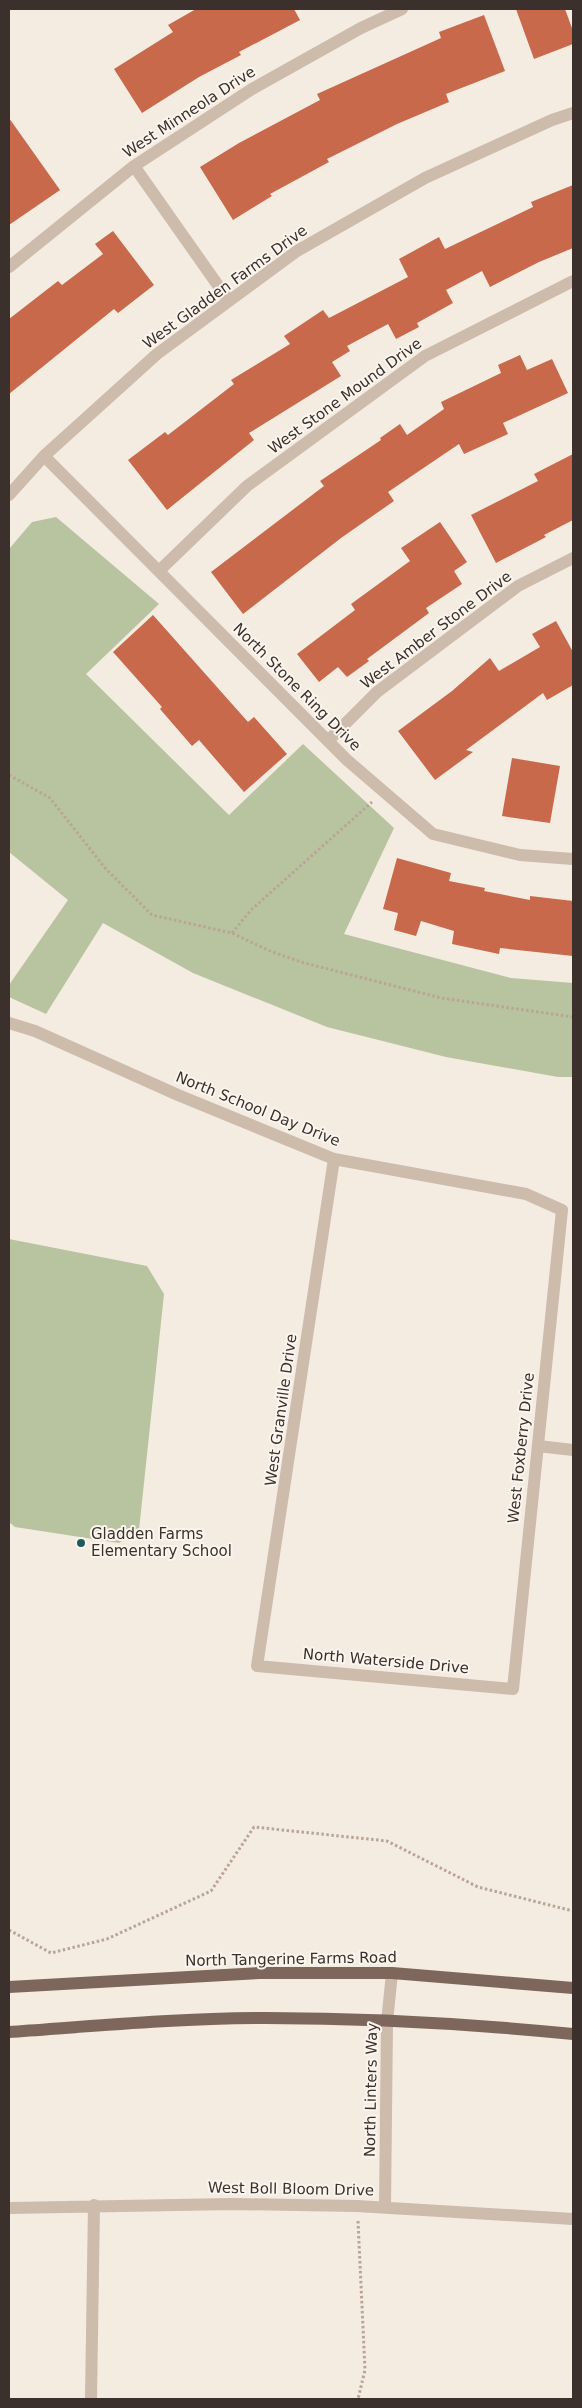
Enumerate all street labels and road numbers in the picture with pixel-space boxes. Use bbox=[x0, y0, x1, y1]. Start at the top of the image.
street label: West Minneola Drive bbox=[119, 62, 259, 162]
street label: West Gladden Farms Drive bbox=[139, 221, 311, 353]
street label: West Stone Mound Drive bbox=[265, 334, 425, 458]
street label: West Amber Stone Drive bbox=[357, 567, 515, 693]
street label: North Stone Ring Drive bbox=[229, 619, 365, 755]
street label: North School Day Drive bbox=[173, 1068, 343, 1150]
street label: West Granville Drive bbox=[261, 1333, 301, 1487]
street label: West Foxberry Drive bbox=[504, 1372, 538, 1524]
street label: North Waterside Drive bbox=[302, 1645, 470, 1677]
street label: North Tangerine Farms Road bbox=[185, 1948, 397, 1970]
street label: North Linters Way bbox=[361, 2022, 381, 2157]
street label: West Boll Bloom Drive bbox=[208, 2179, 374, 2199]

